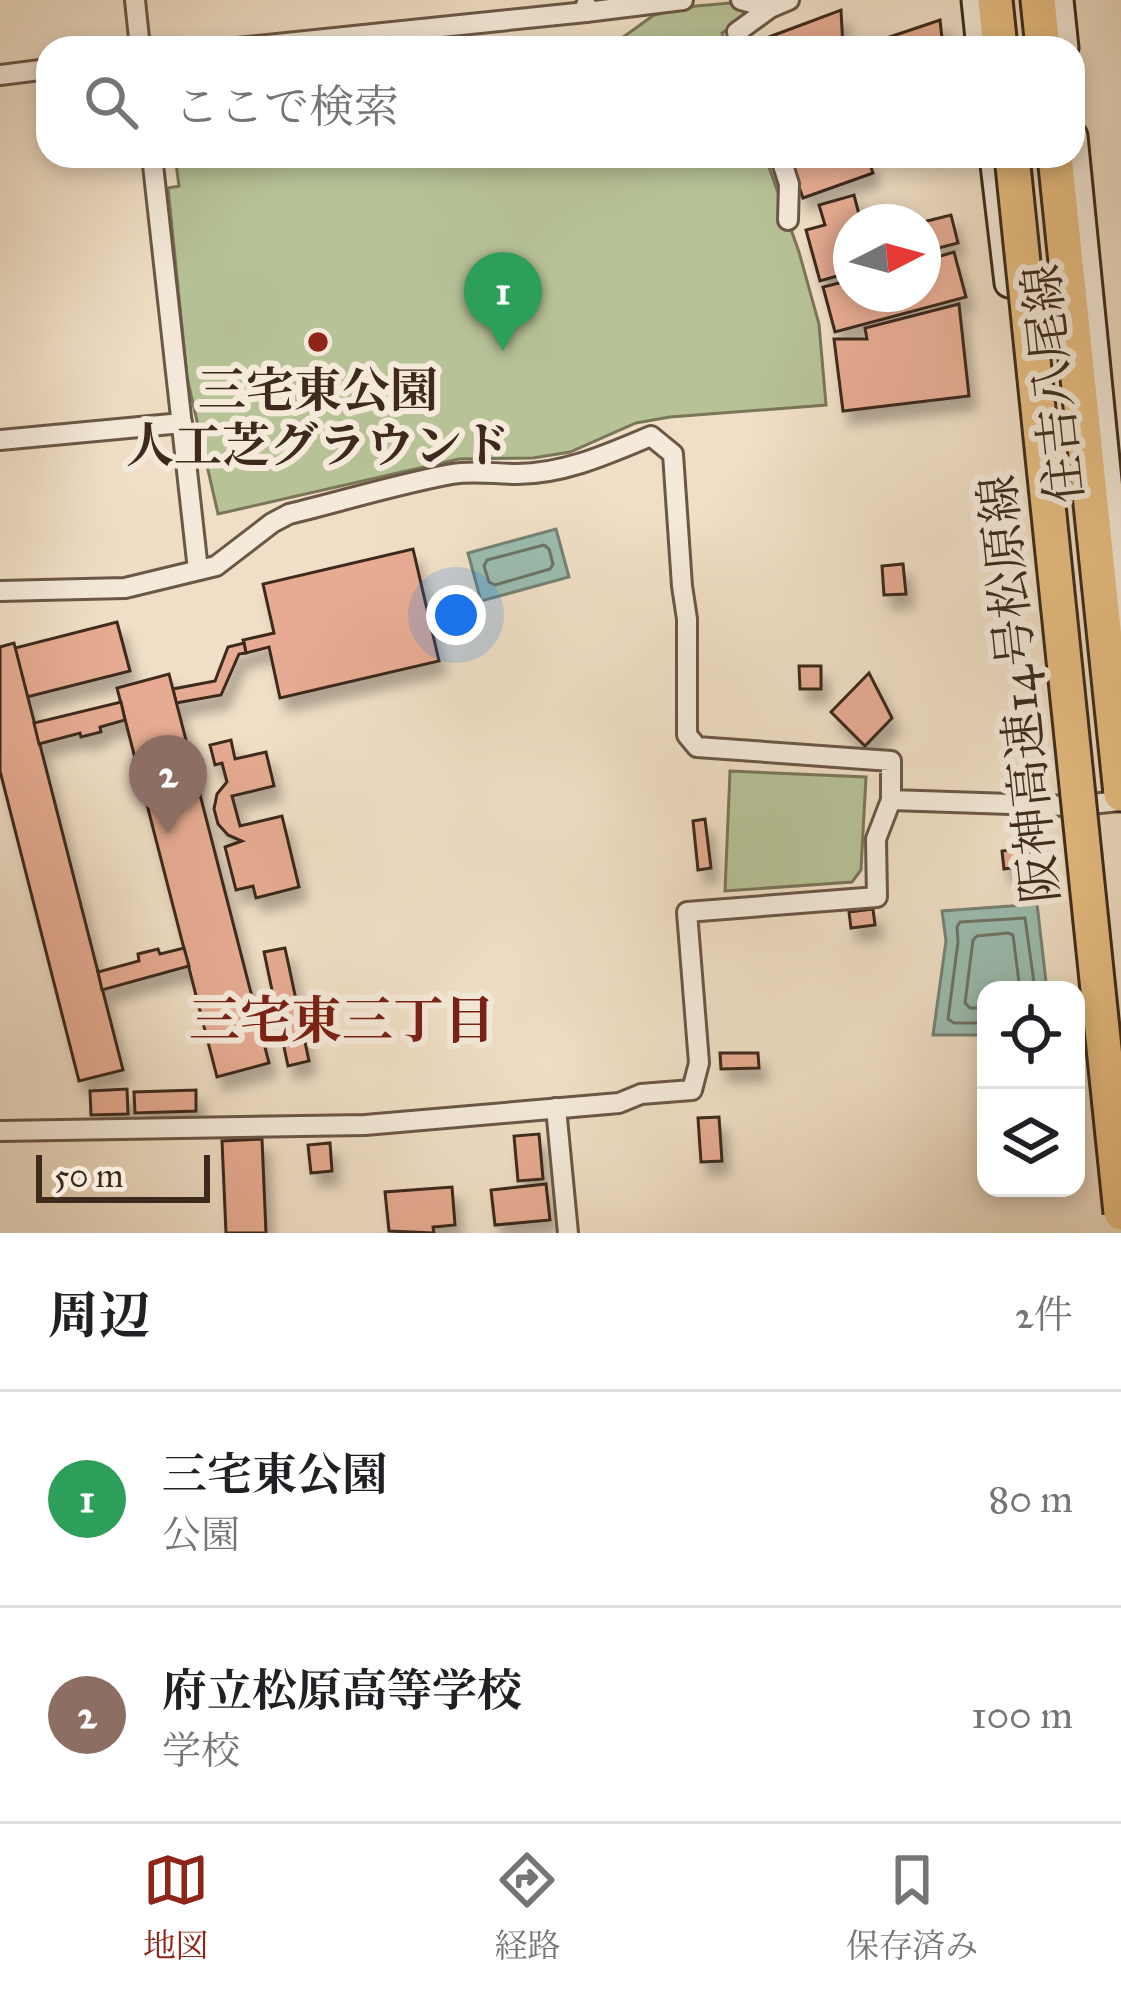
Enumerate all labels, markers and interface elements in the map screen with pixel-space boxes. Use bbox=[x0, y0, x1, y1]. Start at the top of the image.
search box bbox=[36, 36, 1085, 168]
icon: search bbox=[78, 69, 144, 135]
text: ここで検索 bbox=[174, 79, 399, 134]
north arrow bbox=[833, 204, 941, 312]
pin: 1 bbox=[464, 252, 542, 351]
street label: 住吉八尾線 bbox=[1011, 262, 1095, 506]
marker: 三宅東公園 人工芝グラウンド bbox=[305, 329, 331, 355]
place label: 三宅東公園 人工芝グラウンド bbox=[126, 361, 510, 475]
street label: 阪神高速14号松原線 bbox=[967, 472, 1071, 906]
your location bbox=[426, 585, 486, 645]
pin: 2 bbox=[129, 735, 207, 834]
map controls bbox=[977, 981, 1085, 1197]
button: locate bbox=[977, 981, 1085, 1089]
district label: 三宅東三丁目 bbox=[189, 990, 495, 1052]
button: layers bbox=[977, 1089, 1085, 1197]
scale bar bbox=[36, 1149, 210, 1202]
text: 50 m bbox=[54, 1156, 123, 1196]
text: 周辺 bbox=[48, 1285, 150, 1347]
text: 2件 bbox=[1015, 1291, 1073, 1339]
text: 三宅東公園 bbox=[162, 1447, 387, 1502]
text: 1 bbox=[79, 1475, 95, 1523]
text: 80 m bbox=[988, 1475, 1073, 1523]
text: 公園 bbox=[162, 1511, 240, 1559]
text: 府立松原高等学校 bbox=[162, 1663, 522, 1718]
text: 2 bbox=[77, 1691, 97, 1739]
text: 100 m bbox=[971, 1691, 1073, 1739]
text: 学校 bbox=[162, 1727, 240, 1775]
tab: 地図 bbox=[143, 1847, 209, 1966]
tab: 経路 bbox=[494, 1847, 560, 1966]
tab: 保存済み bbox=[846, 1847, 978, 1966]

